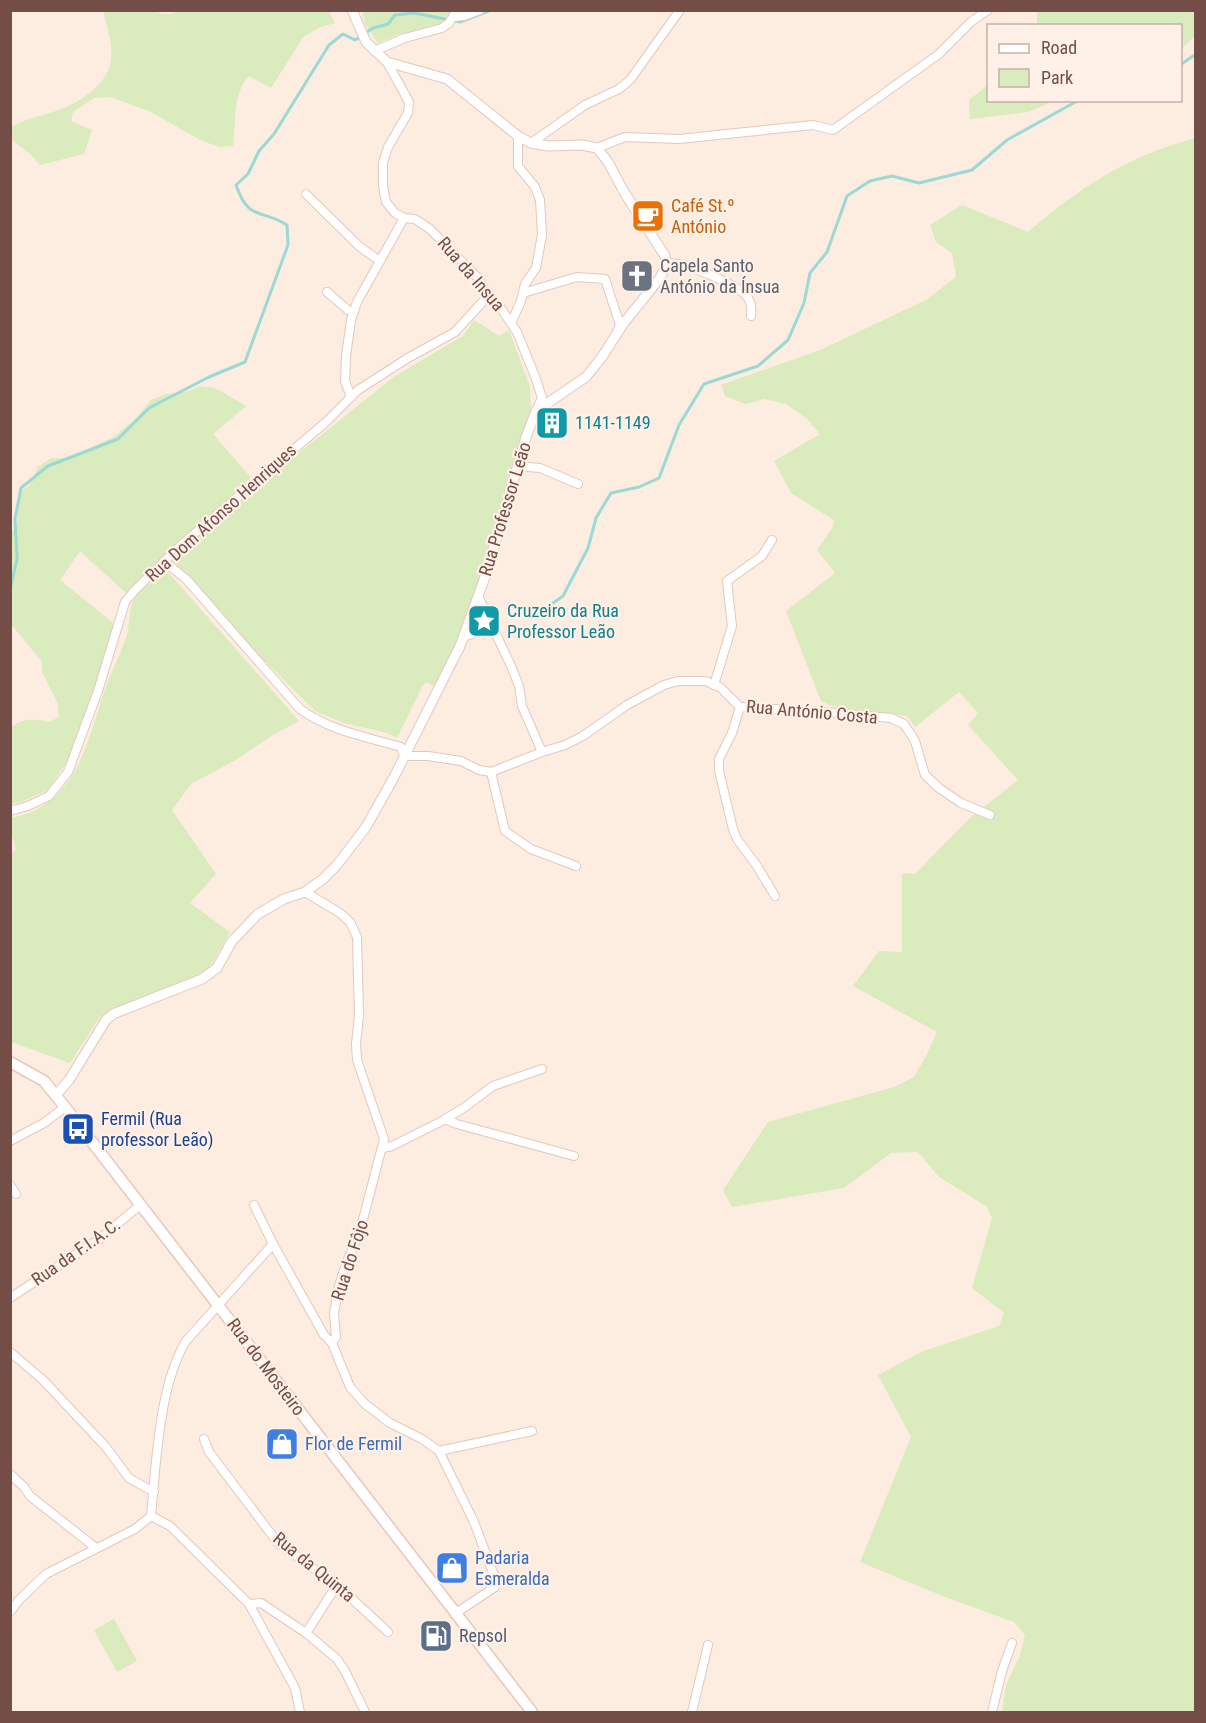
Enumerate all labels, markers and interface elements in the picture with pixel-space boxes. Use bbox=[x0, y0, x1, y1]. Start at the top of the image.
legend bbox=[987, 24, 1182, 102]
text: Road bbox=[1041, 37, 1077, 58]
text: Park bbox=[1041, 67, 1073, 88]
place label: Café St.º António bbox=[671, 195, 735, 237]
cafe icon: Café St.º António bbox=[630, 198, 666, 234]
street label: Rua da Insua bbox=[433, 232, 509, 315]
place label: Capela Santo António da Ínsua bbox=[660, 255, 780, 297]
church icon: Capela Santo António da Ínsua bbox=[619, 258, 655, 294]
building icon: 1141-1149 bbox=[534, 405, 570, 441]
place label: 1141-1149 bbox=[575, 412, 651, 433]
street label: Rua Dom Afonso Henriques bbox=[141, 439, 300, 586]
street label: Rua Professor Leão bbox=[474, 439, 535, 578]
place label: Cruzeiro da Rua Professor Leão bbox=[507, 600, 619, 642]
place icon: Cruzeiro da Rua Professor Leão bbox=[466, 603, 502, 639]
street label: Rua António Costa bbox=[746, 695, 879, 728]
place label: Fermil (Rua professor Leão) bbox=[101, 1108, 214, 1151]
bus stop icon: Fermil (Rua professor Leão) bbox=[60, 1111, 96, 1147]
street label: Rua da F.I.A.C. bbox=[27, 1213, 124, 1290]
street label: Rua do Fôjo bbox=[327, 1217, 372, 1303]
street label: Rua do Mosteiro bbox=[223, 1314, 310, 1419]
shop icon: Flor de Fermil bbox=[264, 1426, 300, 1462]
place label: Flor de Fermil bbox=[305, 1433, 402, 1454]
street label: Rua da Quinta bbox=[269, 1527, 359, 1606]
place label: Padaria Esmeralda bbox=[475, 1547, 550, 1589]
shop icon: Padaria Esmeralda bbox=[434, 1550, 470, 1586]
fuel station icon: Repsol bbox=[418, 1618, 454, 1654]
place label: Repsol bbox=[459, 1625, 507, 1646]

